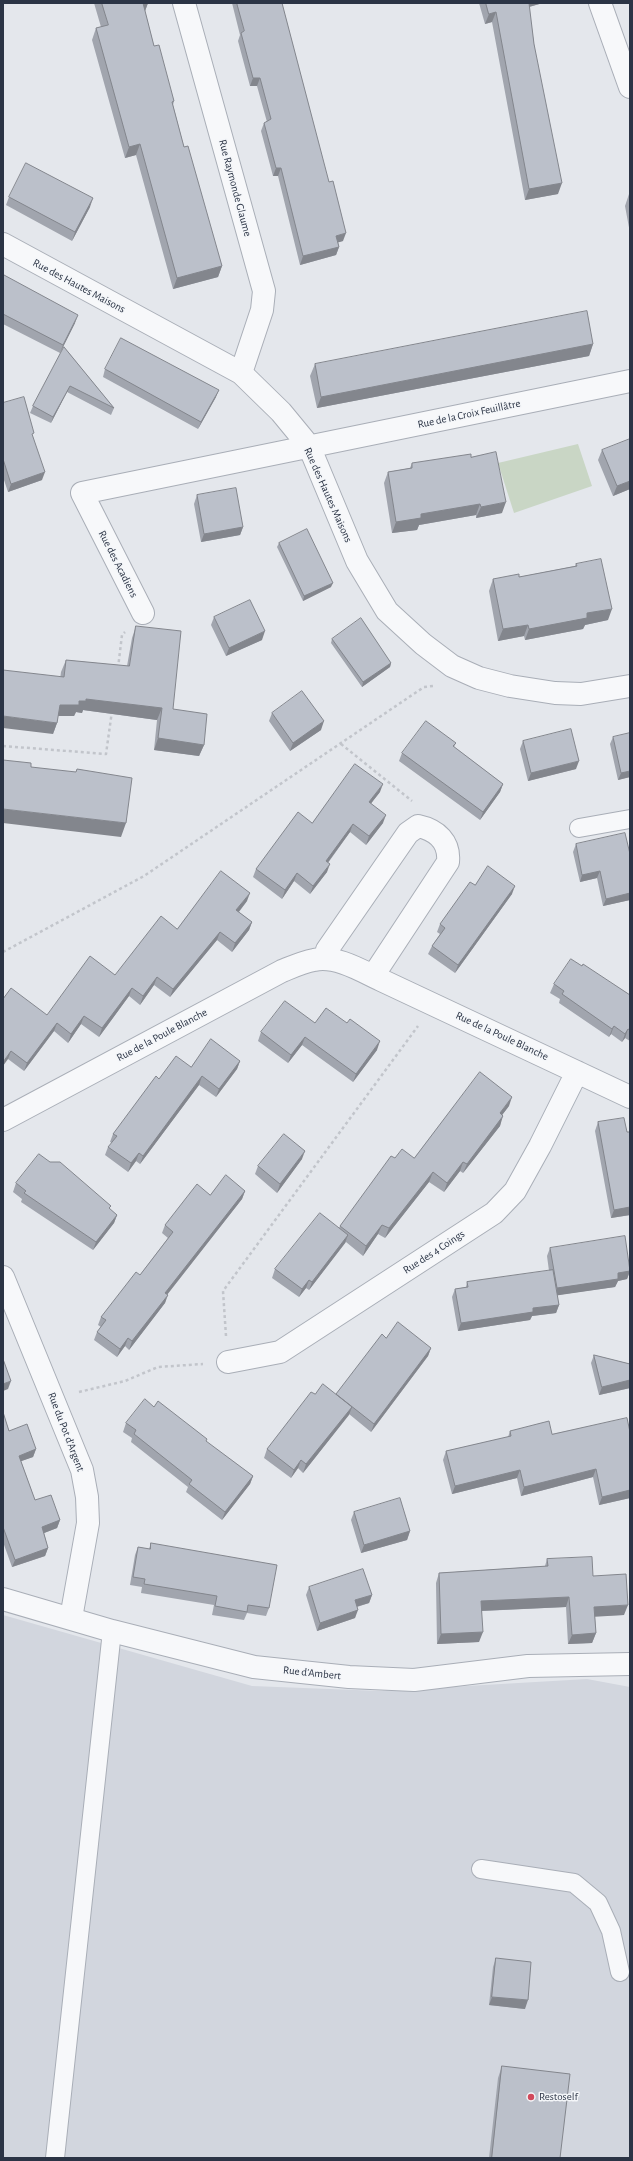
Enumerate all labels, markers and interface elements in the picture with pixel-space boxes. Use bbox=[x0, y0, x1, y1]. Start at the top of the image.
street label: Rue Raymonde Glaume bbox=[216, 138, 254, 238]
street label: Rue des Hautes Maisons bbox=[31, 256, 127, 316]
street label: Rue de la Croix Feuillâtre bbox=[416, 397, 522, 431]
street label: Rue des Hautes Maisons bbox=[301, 445, 355, 545]
street label: Rue des Acadiens bbox=[95, 528, 141, 600]
street label: Rue de la Poule Blanche bbox=[114, 1006, 210, 1064]
street label: Rue de la Poule Blanche bbox=[454, 1009, 550, 1063]
street label: Rue des 4 Coings bbox=[401, 1227, 467, 1277]
street label: Rue du Pot d'Argent bbox=[45, 1391, 87, 1473]
street label: Rue d'Ambert bbox=[282, 1663, 342, 1683]
place label: Restoself bbox=[539, 2090, 578, 2104]
marker: Restoself bbox=[526, 2092, 536, 2102]

